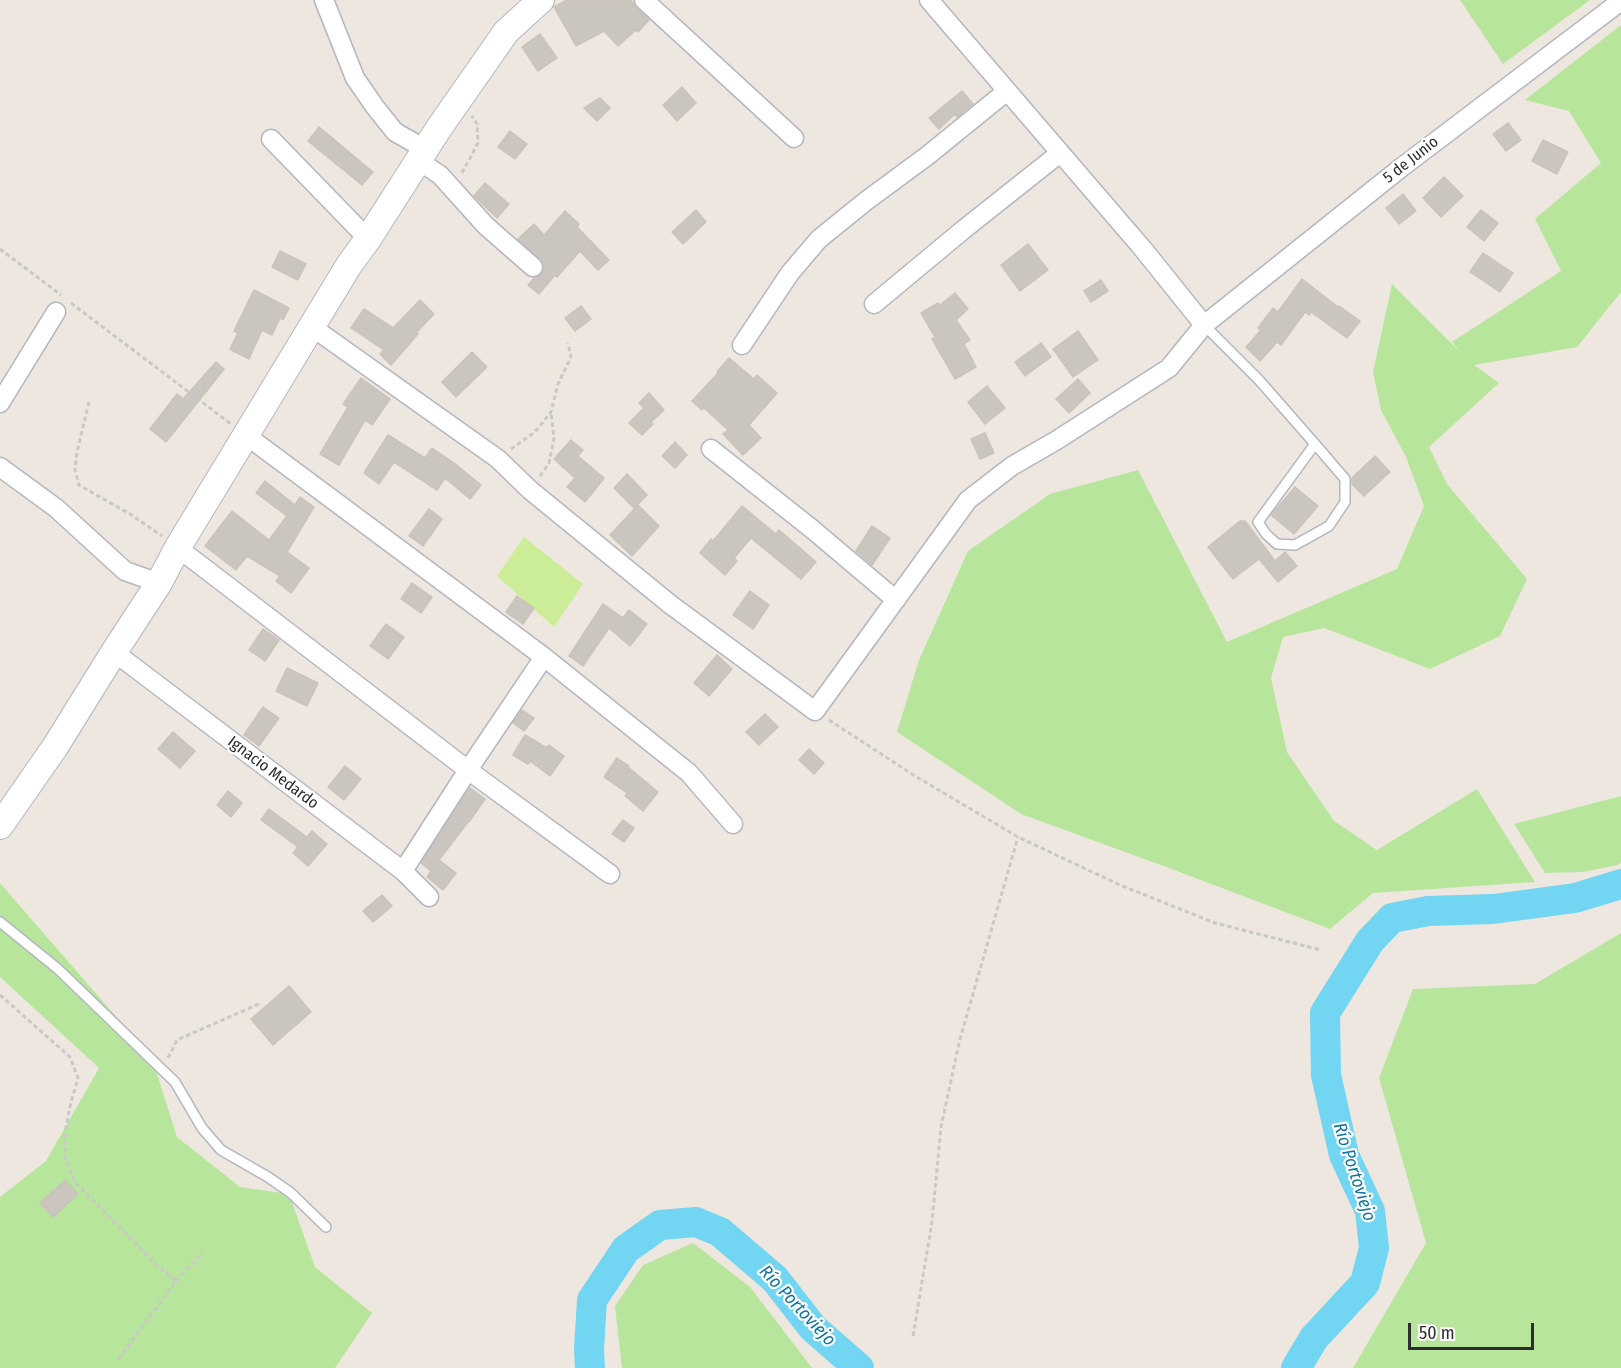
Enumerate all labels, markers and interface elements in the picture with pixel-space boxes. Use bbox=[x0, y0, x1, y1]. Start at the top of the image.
street label: 5 de Junio bbox=[1379, 132, 1443, 188]
street label: Ignacio Medardo bbox=[224, 733, 322, 813]
water label: Río Portoviejo bbox=[1328, 1120, 1380, 1224]
water label: Río Portoviejo bbox=[754, 1261, 840, 1351]
scale bar bbox=[1411, 1311, 1537, 1349]
text: 50 m bbox=[1419, 1322, 1455, 1344]

